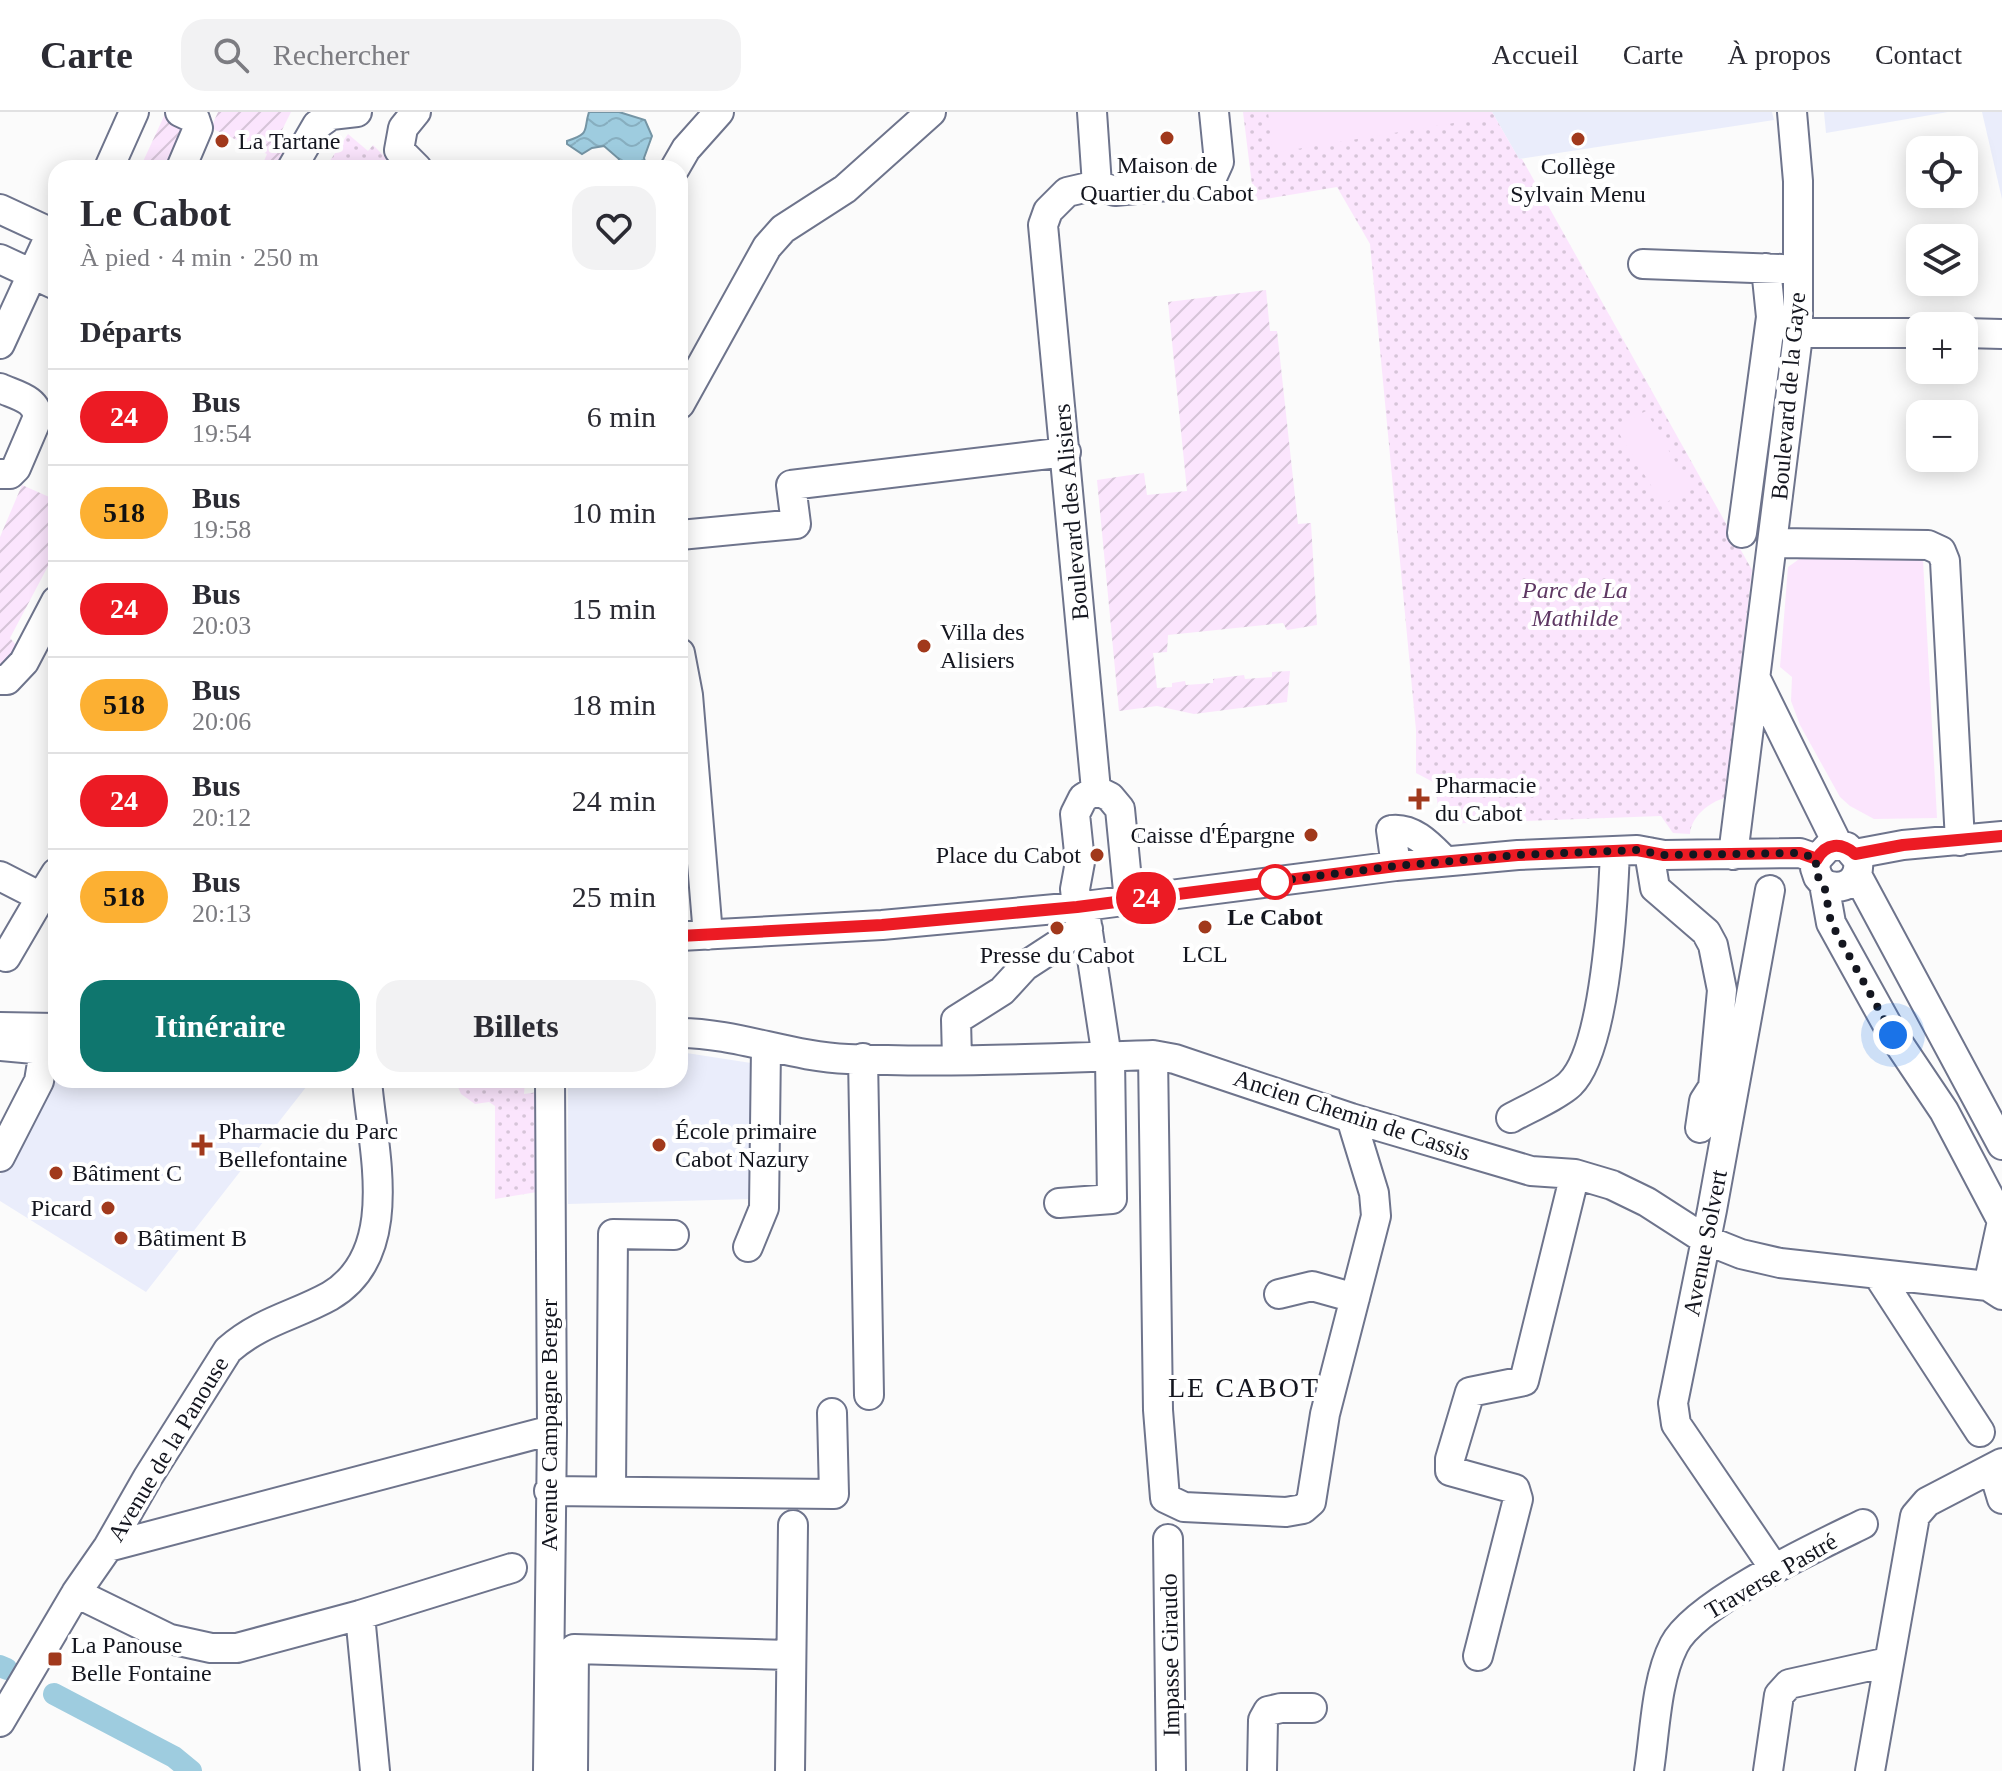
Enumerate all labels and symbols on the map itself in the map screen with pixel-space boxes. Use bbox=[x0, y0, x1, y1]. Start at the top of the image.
place label: La Tartane bbox=[238, 128, 340, 154]
marker: Maison de Quartier du Cabot bbox=[1158, 129, 1176, 147]
marker: Collège Sylvain Menu bbox=[1569, 130, 1587, 148]
marker: La Tartane bbox=[213, 132, 231, 150]
place label: Maison de Quartier du Cabot bbox=[1080, 152, 1254, 206]
place label: Collège Sylvain Menu bbox=[1510, 153, 1646, 207]
street label: Boulevard de la Gaye bbox=[1766, 291, 1810, 501]
street label: Boulevard des Alisiers bbox=[1049, 403, 1093, 621]
park label: Parc de La Mathilde bbox=[1521, 577, 1628, 631]
place label: Villa des Alisiers bbox=[940, 619, 1025, 673]
marker: Villa des Alisiers bbox=[915, 637, 933, 655]
place label: Pharmacie du Cabot bbox=[1435, 772, 1536, 826]
marker: Pharmacie du Cabot bbox=[1410, 790, 1428, 808]
place label: Caisse d'Épargne bbox=[1130, 822, 1295, 848]
marker: Caisse d'Épargne bbox=[1302, 826, 1320, 844]
place label: Place du Cabot bbox=[936, 842, 1081, 868]
marker: Place du Cabot bbox=[1088, 846, 1106, 864]
marker: Le Cabot bbox=[1258, 865, 1292, 899]
line badge: 24 bbox=[1110, 872, 1182, 924]
place label: Le Cabot bbox=[1227, 904, 1323, 930]
marker: LCL bbox=[1196, 918, 1214, 936]
marker: Presse du Cabot bbox=[1048, 919, 1066, 937]
place label: LCL bbox=[1182, 941, 1228, 967]
place label: Presse du Cabot bbox=[980, 942, 1135, 968]
your location bbox=[1873, 1015, 1913, 1055]
street label: Ancien Chemin de Cassis bbox=[1230, 1064, 1474, 1166]
place label: Pharmacie du Parc Bellefontaine bbox=[218, 1118, 398, 1172]
place label: École primaire Cabot Nazury bbox=[675, 1118, 817, 1172]
marker: Pharmacie du Parc Bellefontaine bbox=[193, 1136, 211, 1154]
marker: École primaire Cabot Nazury bbox=[650, 1136, 668, 1154]
place label: Bâtiment C bbox=[72, 1160, 182, 1186]
marker: Bâtiment C bbox=[47, 1164, 65, 1182]
street label: Avenue Solvert bbox=[1678, 1167, 1732, 1318]
place label: Picard bbox=[31, 1195, 92, 1221]
marker: Picard bbox=[99, 1199, 117, 1217]
place label: Bâtiment B bbox=[137, 1225, 247, 1251]
marker: Bâtiment B bbox=[112, 1229, 130, 1247]
street label: Avenue Campagne Berger bbox=[536, 1299, 562, 1551]
street label: Avenue de la Panouse bbox=[103, 1352, 233, 1546]
district label: LE CABOT bbox=[1168, 1372, 1320, 1403]
street label: Traverse Pastré bbox=[1701, 1528, 1841, 1624]
street label: Impasse Giraudo bbox=[1156, 1573, 1184, 1737]
place label: La Panouse Belle Fontaine bbox=[71, 1632, 212, 1686]
marker: La Panouse Belle Fontaine bbox=[46, 1650, 64, 1668]

